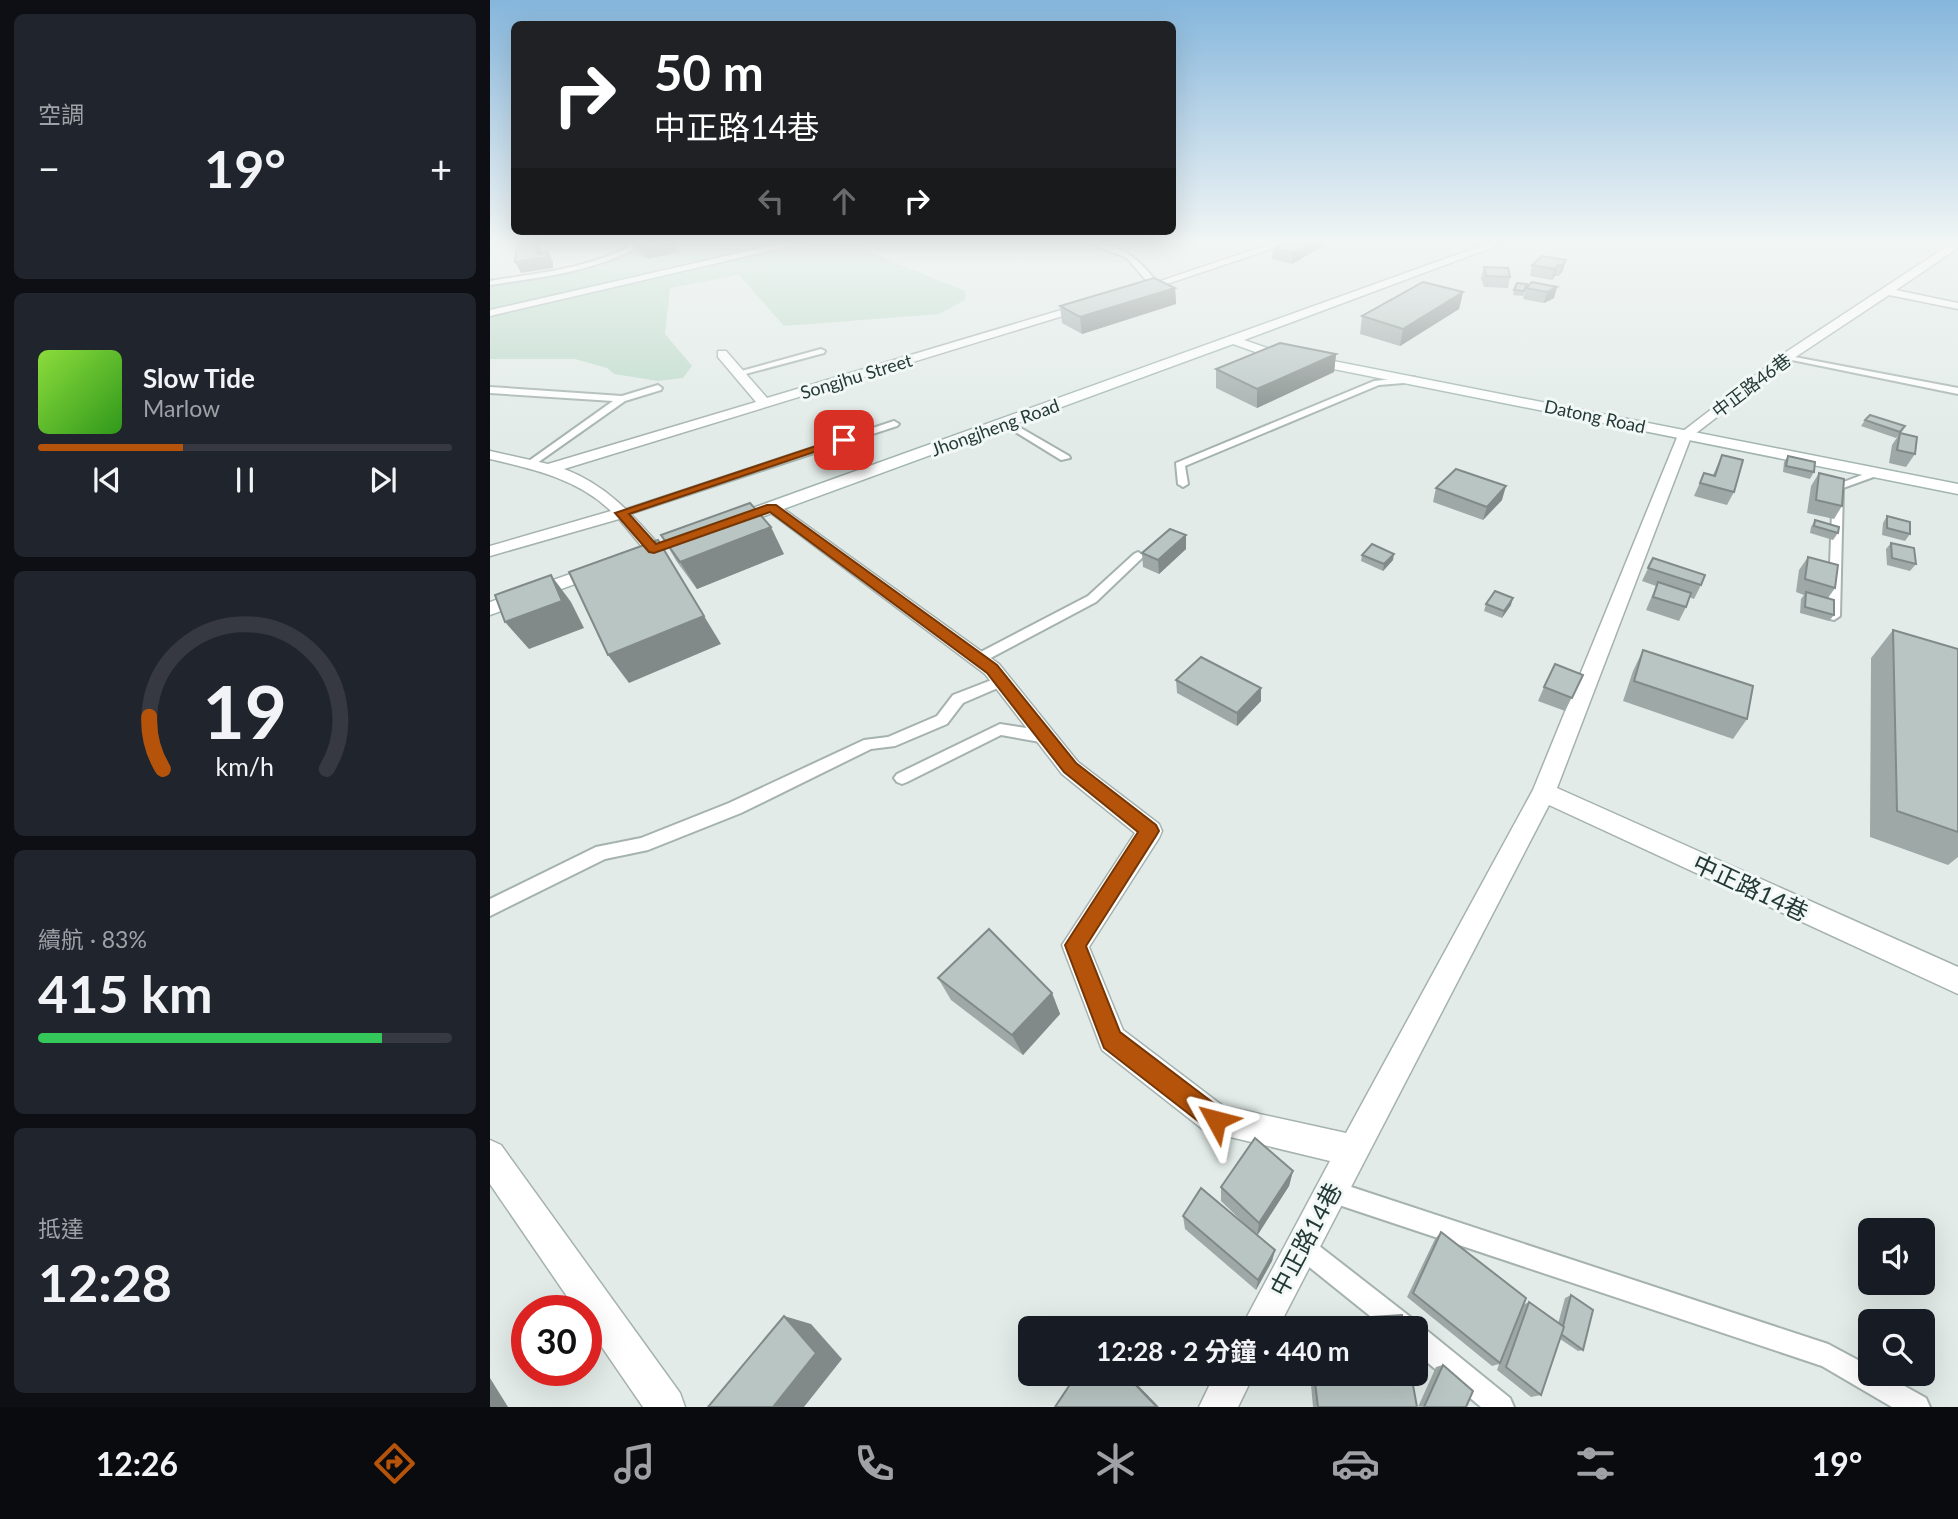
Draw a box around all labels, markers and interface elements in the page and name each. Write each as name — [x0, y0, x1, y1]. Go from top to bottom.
text: 50 m — [654, 43, 764, 101]
icon: right — [539, 49, 630, 140]
text: 空調 — [38, 100, 84, 128]
text: 中正路14巷 — [654, 107, 819, 146]
text: 19° — [204, 137, 286, 199]
text: − — [38, 145, 60, 191]
text: + — [430, 145, 452, 191]
icon: left — [752, 182, 790, 220]
icon: ahead — [825, 182, 863, 220]
icon: right — [898, 182, 936, 220]
street label: Songjhu Street — [797, 348, 915, 403]
street label: 中正路46巷 — [1707, 348, 1795, 422]
text: Slow Tide — [143, 362, 255, 394]
text: Marlow — [143, 394, 220, 422]
street label: Jhongjheng Road — [928, 394, 1062, 460]
street label: Datong Road — [1542, 395, 1648, 437]
pin — [814, 410, 874, 470]
icon: arrive — [825, 421, 863, 459]
icon: previous — [88, 461, 126, 499]
icon: pause — [226, 461, 264, 499]
icon: next — [364, 461, 402, 499]
text: 19 — [203, 668, 287, 756]
text: km/h — [216, 751, 274, 781]
street label: 中正路14巷 — [1689, 848, 1813, 926]
text: 續航 · 83% — [38, 925, 147, 953]
text: 415 km — [38, 962, 212, 1024]
position arrow — [1179, 1083, 1253, 1157]
street label: 中正路14巷 — [1263, 1178, 1347, 1300]
text: 抵達 — [38, 1214, 84, 1242]
map controls — [1858, 1218, 1935, 1386]
button: sound — [1858, 1218, 1935, 1295]
text: 12:28 — [38, 1251, 172, 1313]
speed limit sign: 30 — [511, 1295, 602, 1386]
button: search — [1858, 1309, 1935, 1386]
text: 12:28 · 2 分鐘 · 440 m — [1096, 1335, 1350, 1367]
icon: directions — [370, 1439, 419, 1488]
icon: music — [610, 1439, 659, 1488]
icon: phone — [850, 1439, 899, 1488]
icon: climate — [1091, 1439, 1140, 1488]
icon: car — [1331, 1439, 1380, 1488]
icon: filters — [1571, 1439, 1620, 1488]
text: 12:26 — [96, 1444, 178, 1483]
text: 19° — [1812, 1444, 1862, 1483]

